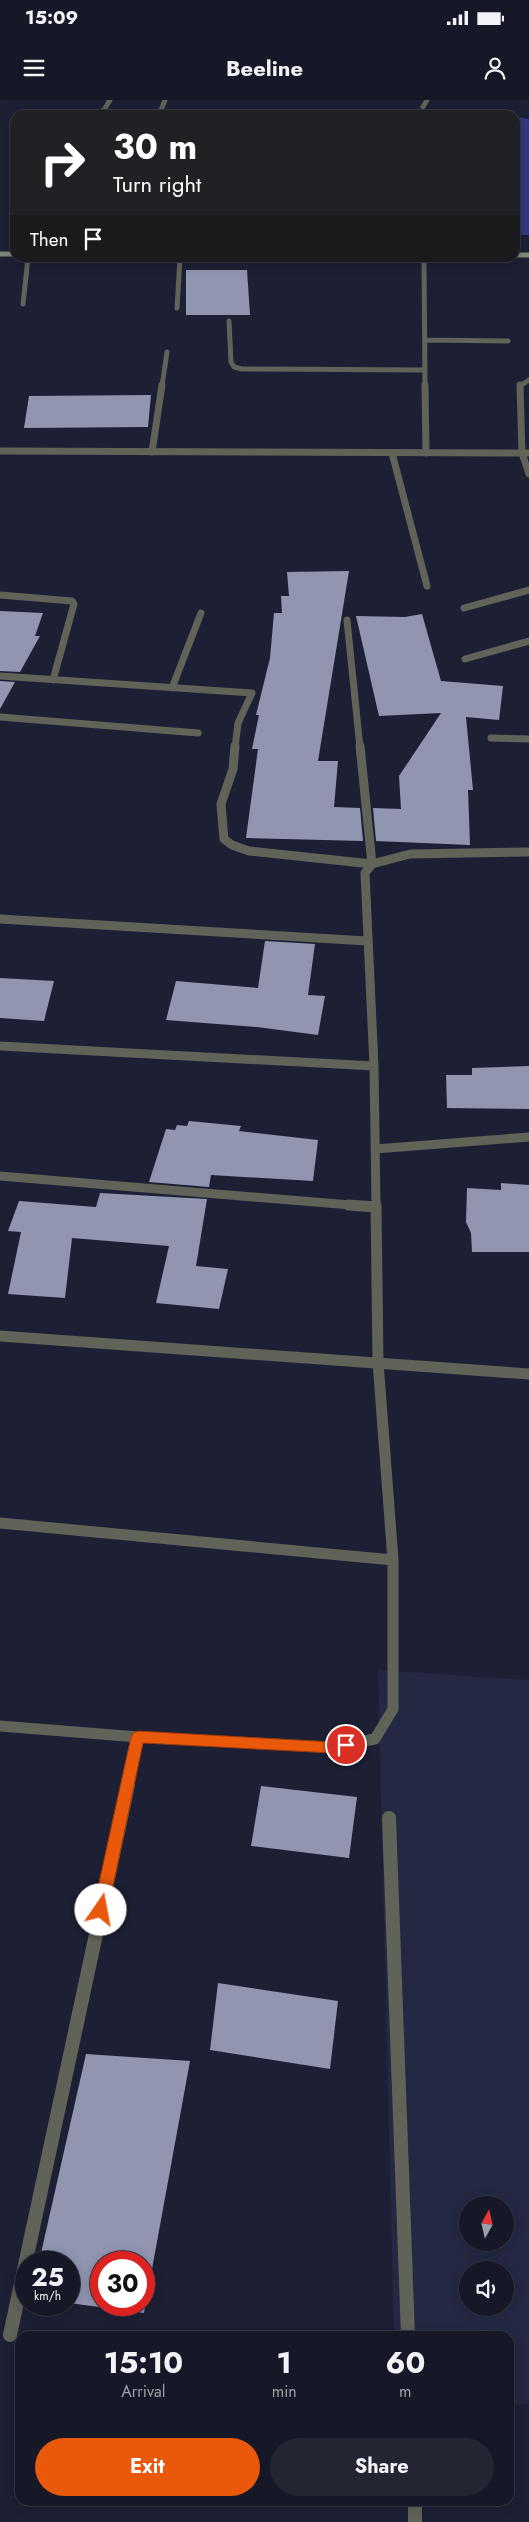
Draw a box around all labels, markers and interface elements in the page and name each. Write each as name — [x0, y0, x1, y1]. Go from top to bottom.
text: 15:09 — [25, 4, 78, 31]
text: Beeline — [226, 52, 303, 84]
icon: menu — [20, 54, 48, 82]
icon: person — [481, 54, 509, 82]
text: 30 m — [113, 122, 197, 172]
icon: right — [30, 130, 95, 195]
text: Turn right — [113, 168, 201, 200]
icon: arrive — [79, 225, 107, 253]
text: Then — [30, 226, 69, 253]
pin — [325, 1724, 367, 1766]
icon: arrive — [332, 1731, 360, 1759]
position arrow — [74, 1883, 126, 1935]
north arrow — [459, 2196, 514, 2251]
map controls — [459, 2196, 514, 2316]
speed limit sign: 30 — [90, 2251, 155, 2316]
text: 25 — [31, 2259, 64, 2295]
button: sound — [459, 2261, 514, 2316]
text: km/h — [34, 2287, 61, 2305]
text: 15:10 — [104, 2341, 183, 2384]
text: 1 — [277, 2341, 292, 2384]
text: 60 — [385, 2341, 425, 2384]
text: Arrival — [121, 2380, 165, 2403]
text: min — [272, 2380, 297, 2403]
text: m — [399, 2380, 412, 2403]
button: Exit — [35, 2438, 260, 2496]
button: Share — [270, 2438, 494, 2496]

